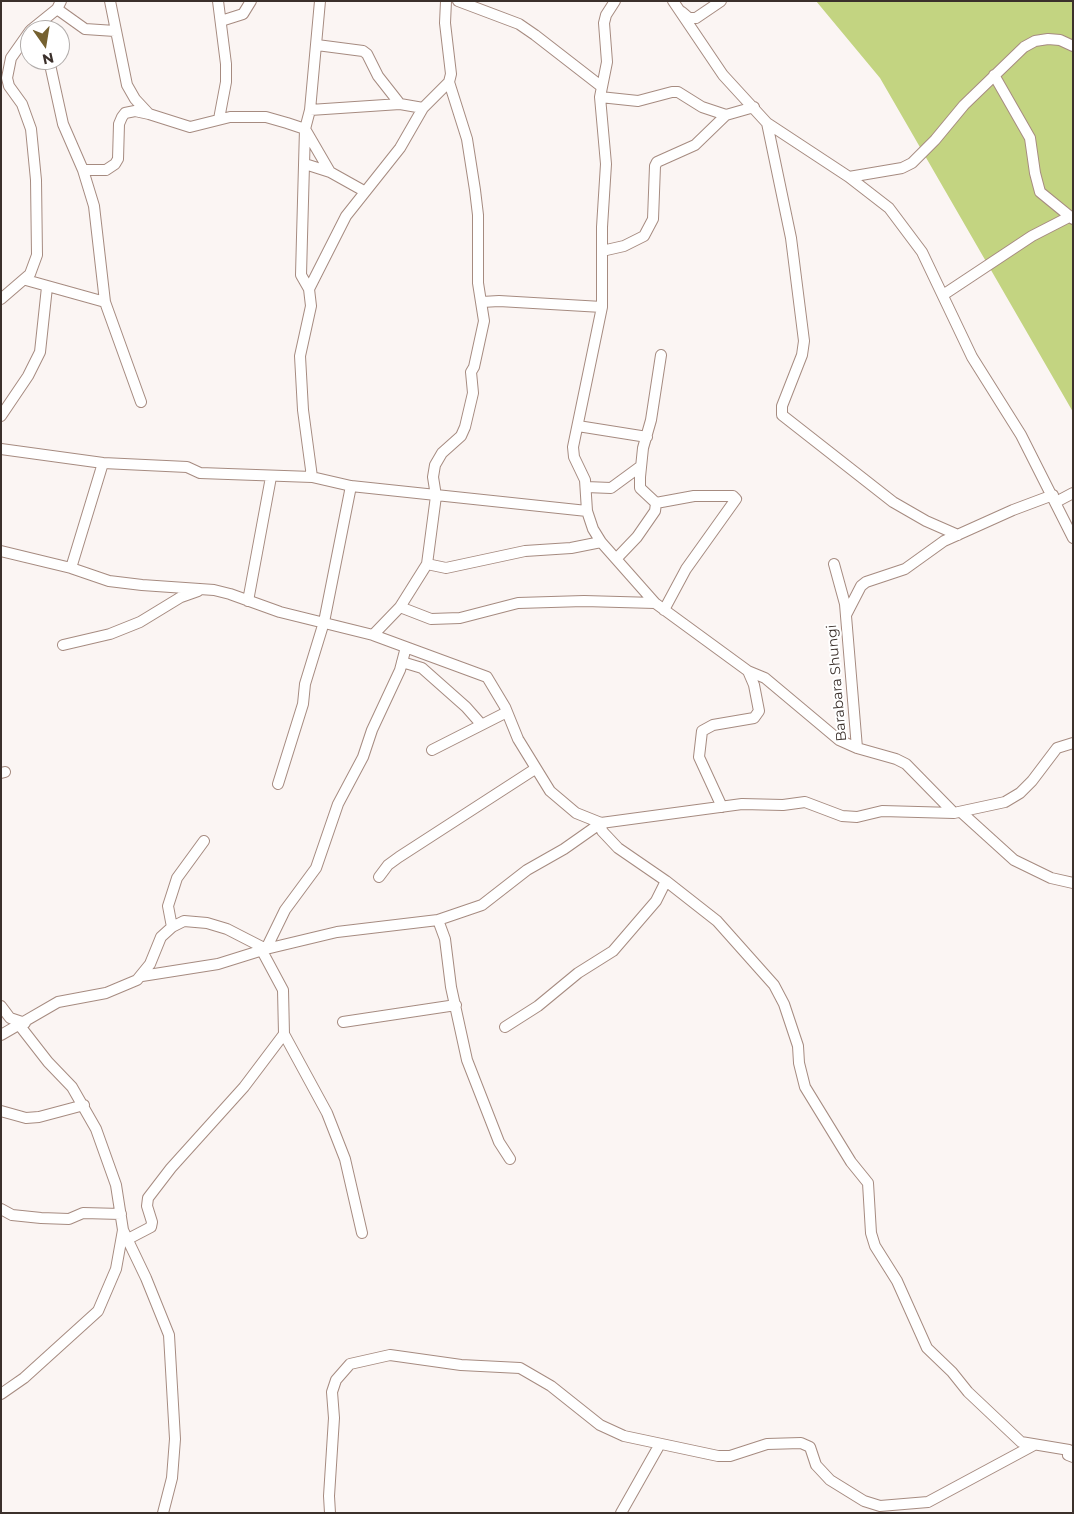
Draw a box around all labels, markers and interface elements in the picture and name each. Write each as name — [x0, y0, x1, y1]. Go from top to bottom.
north arrow — [20, 20, 70, 70]
text: N — [41, 49, 56, 69]
street label: Barabara Shungi — [824, 624, 850, 742]

